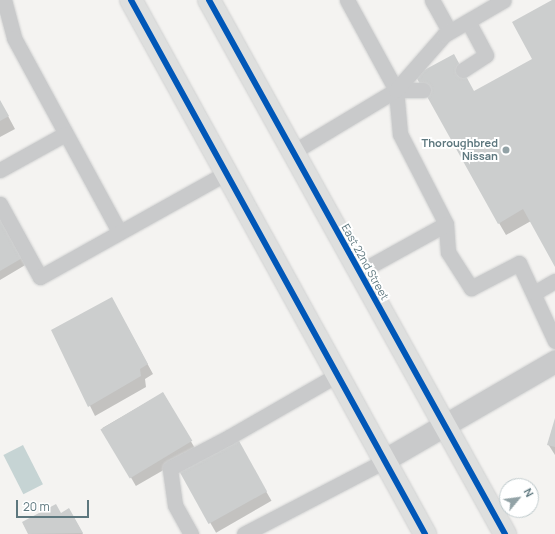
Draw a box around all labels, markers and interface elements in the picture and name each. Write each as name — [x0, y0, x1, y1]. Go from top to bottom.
place label: Thoroughbred Nissan — [422, 137, 498, 163]
marker: Thoroughbred Nissan — [501, 145, 511, 155]
street label: East 22nd Street — [339, 222, 391, 302]
north arrow — [499, 478, 539, 518]
text: N — [521, 485, 538, 500]
scale bar — [18, 492, 91, 518]
text: 20 m — [23, 498, 50, 515]

